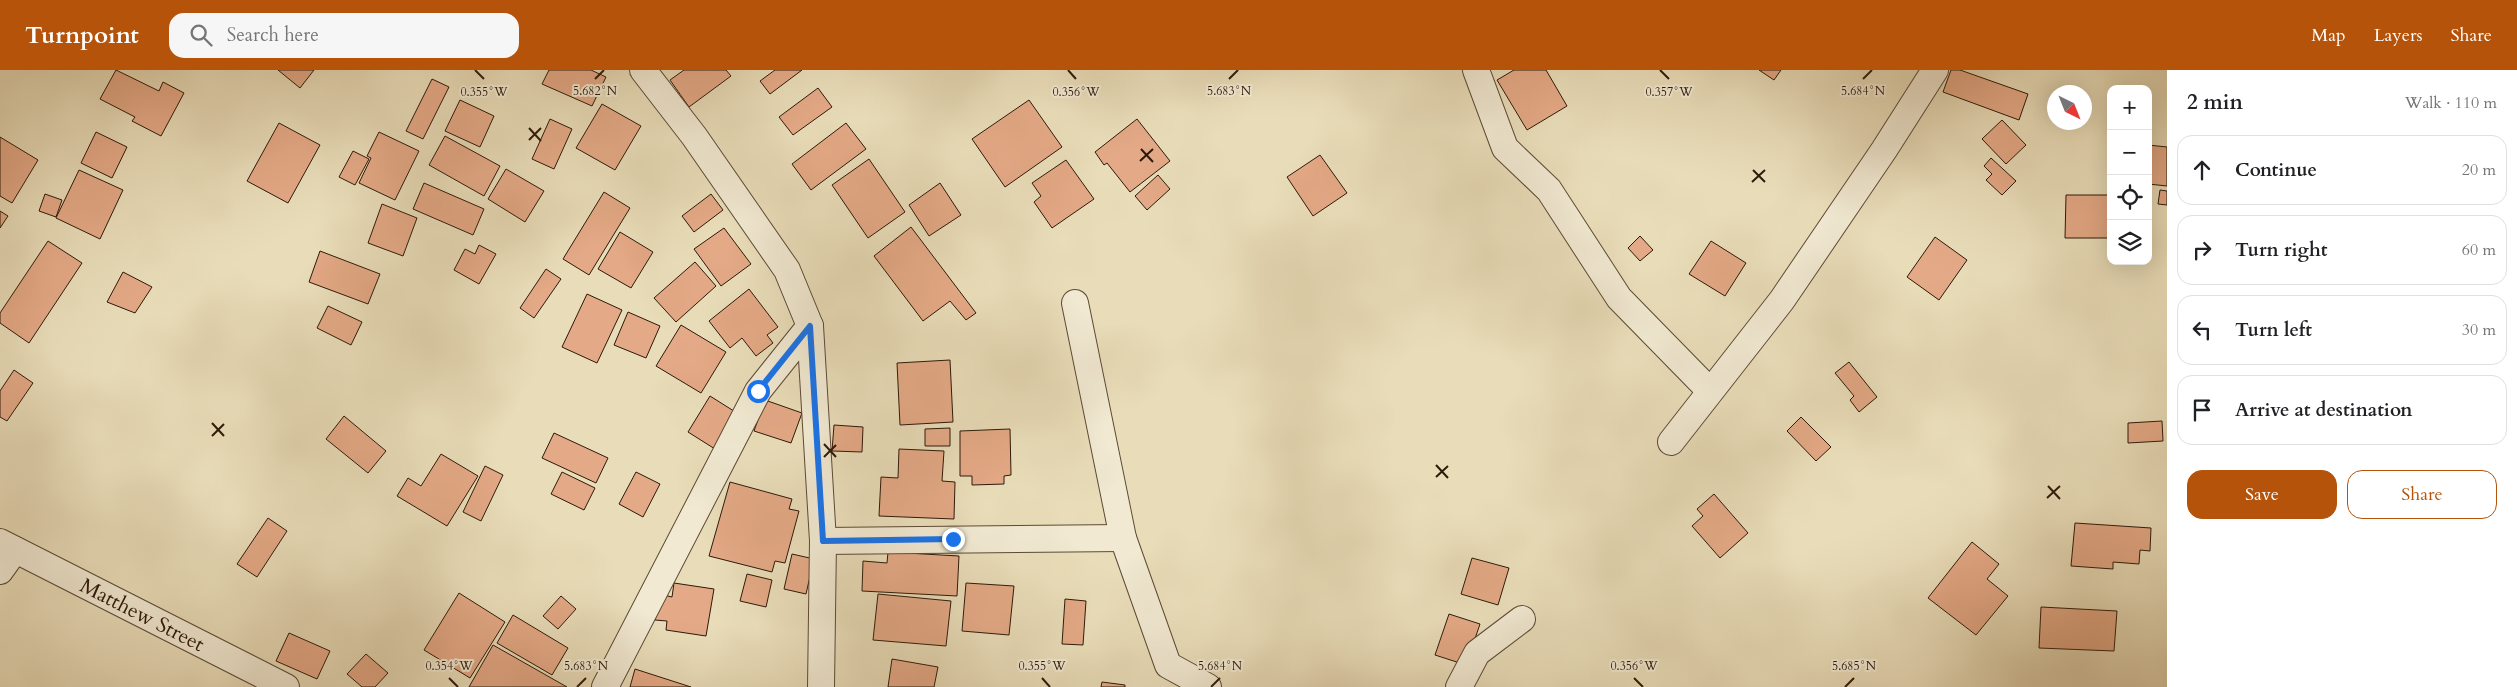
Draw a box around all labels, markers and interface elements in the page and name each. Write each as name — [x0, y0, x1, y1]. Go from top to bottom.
search box — [169, 13, 519, 58]
text: Turnpoint — [25, 19, 139, 52]
icon: search — [187, 21, 215, 49]
text: Search here — [227, 22, 319, 48]
text: Map — [2311, 23, 2346, 48]
text: Layers — [2374, 23, 2423, 48]
text: Share — [2451, 23, 2492, 48]
text: 5.682°N — [573, 83, 618, 99]
text: 5.683°N — [1207, 83, 1252, 99]
text: 5.684°N — [1841, 83, 1886, 99]
text: 0.355°W — [460, 84, 508, 100]
text: 0.356°W — [1052, 84, 1100, 100]
text: 0.357°W — [1645, 84, 1693, 100]
north arrow — [2047, 85, 2092, 130]
map controls — [2107, 85, 2152, 265]
button: + — [2107, 85, 2152, 130]
text: 2 min — [2187, 88, 2243, 117]
text: Walk · 110 m — [2405, 92, 2497, 114]
button: − — [2107, 130, 2152, 175]
icon: ahead — [2188, 156, 2216, 184]
text: Continue — [2235, 157, 2317, 183]
text: 20 m — [2462, 159, 2496, 181]
button: locate — [2107, 175, 2152, 220]
button: layers — [2107, 220, 2152, 265]
icon: right — [2188, 236, 2216, 264]
text: Turn right — [2235, 237, 2327, 263]
text: 60 m — [2462, 239, 2496, 261]
icon: left — [2188, 316, 2216, 344]
text: Turn left — [2235, 317, 2312, 343]
text: 30 m — [2462, 319, 2496, 341]
route start — [747, 380, 770, 403]
icon: arrive — [2188, 396, 2216, 424]
text: Arrive at destination — [2235, 397, 2412, 423]
button: Save — [2187, 470, 2337, 519]
button: Share — [2347, 470, 2497, 519]
route end — [942, 528, 965, 551]
street label: Matthew Street — [75, 571, 210, 659]
text: 0.354°W — [425, 658, 473, 674]
text: 5.683°N — [564, 658, 609, 674]
text: 0.355°W — [1018, 658, 1066, 674]
text: 5.684°N — [1198, 658, 1243, 674]
text: 0.356°W — [1610, 658, 1658, 674]
text: 5.685°N — [1832, 658, 1877, 674]

